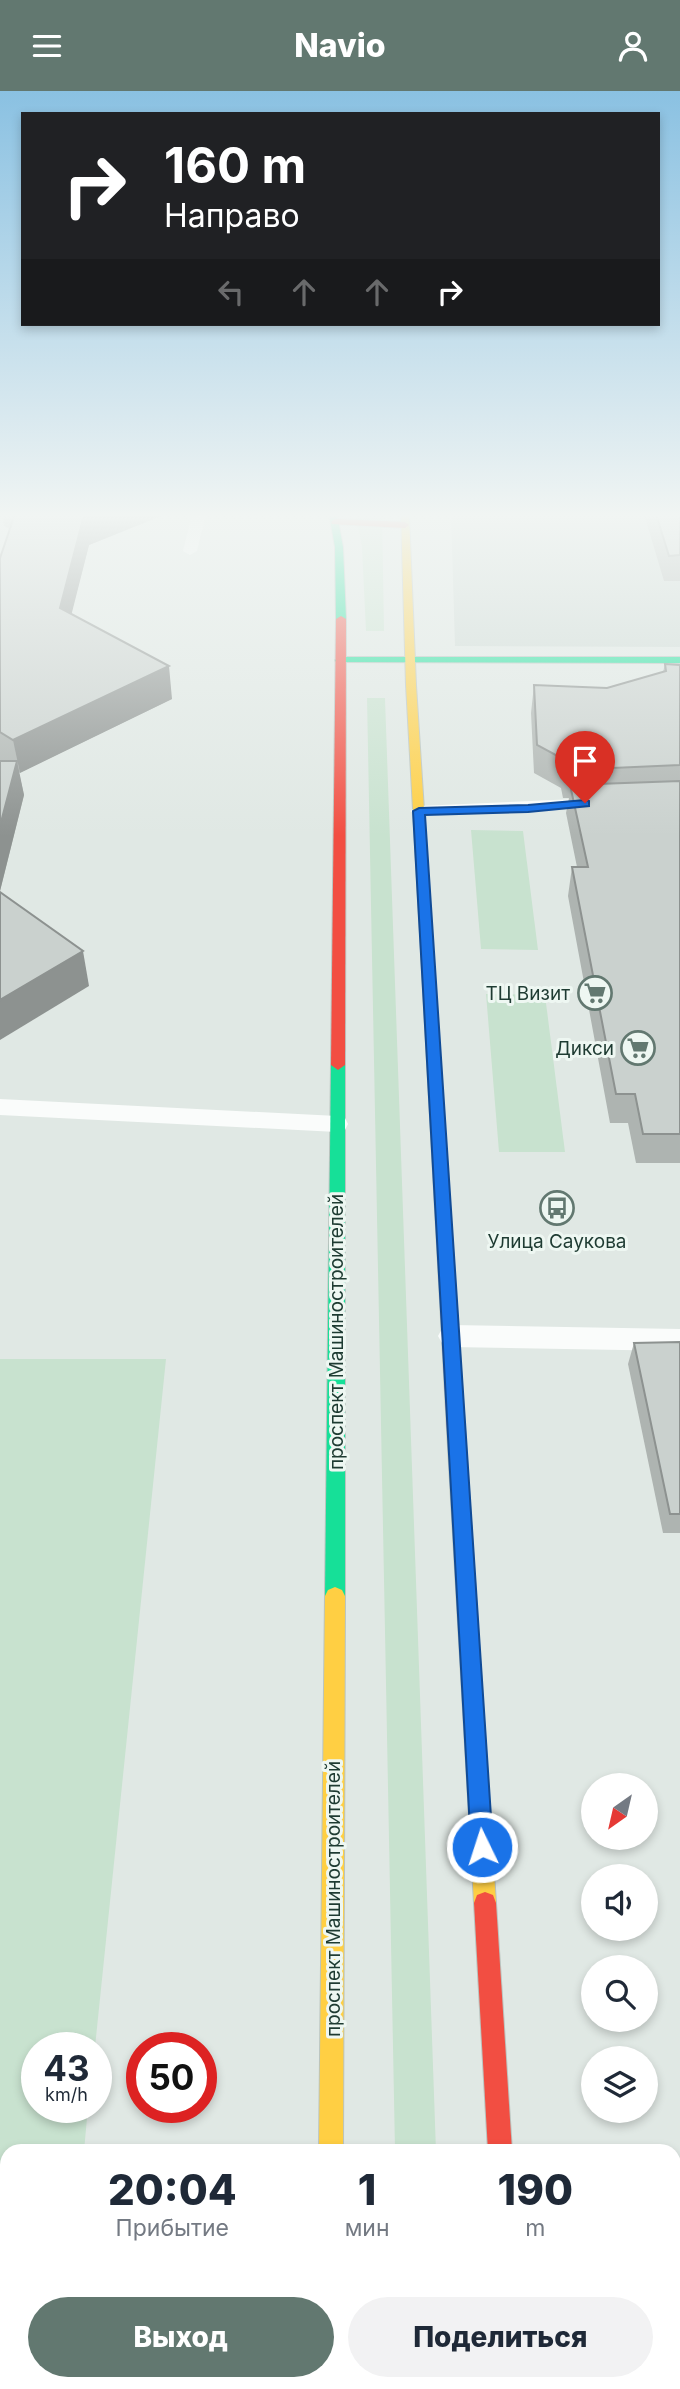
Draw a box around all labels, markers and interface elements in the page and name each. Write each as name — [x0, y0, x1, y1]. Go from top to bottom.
text: Navio — [294, 26, 386, 65]
icon: menu — [28, 27, 66, 65]
icon: person — [614, 27, 652, 65]
text: 160 m — [164, 136, 306, 195]
icon: right — [49, 140, 140, 231]
text: Направо — [164, 196, 300, 235]
icon: left — [212, 273, 250, 311]
icon: ahead — [285, 273, 323, 311]
icon: ahead — [358, 273, 396, 311]
icon: right — [431, 273, 469, 311]
pin — [555, 731, 615, 803]
icon: arrive — [566, 742, 604, 780]
supermarket icon: ТЦ Визит — [576, 974, 614, 1012]
place label: ТЦ Визит — [486, 982, 570, 1005]
supermarket icon: Дикси — [619, 1029, 657, 1067]
place label: Дикси — [555, 1037, 614, 1060]
bus stop icon: Улица Саукова — [538, 1189, 576, 1227]
street label: проспект Машиностроителей — [325, 1194, 348, 1470]
place label: Улица Саукова — [487, 1230, 627, 1253]
street label: проспект Машиностроителей — [322, 1761, 345, 2037]
north arrow — [581, 1773, 658, 1850]
map controls — [581, 1773, 658, 2123]
position arrow — [445, 1810, 519, 1884]
button: sound — [581, 1864, 658, 1941]
button: search — [581, 1955, 658, 2032]
speed limit sign: 50 — [126, 2032, 217, 2123]
button: layers — [581, 2046, 658, 2123]
text: 43 — [43, 2047, 90, 2089]
text: km/h — [45, 2084, 88, 2105]
text: 20:04 — [108, 2164, 237, 2215]
text: 1 — [358, 2164, 376, 2215]
text: 190 — [498, 2164, 573, 2215]
text: Прибытие — [116, 2214, 229, 2242]
text: мин — [345, 2214, 390, 2242]
text: m — [525, 2214, 545, 2242]
button: Выход — [28, 2297, 334, 2377]
button: Поделиться — [348, 2297, 653, 2377]

